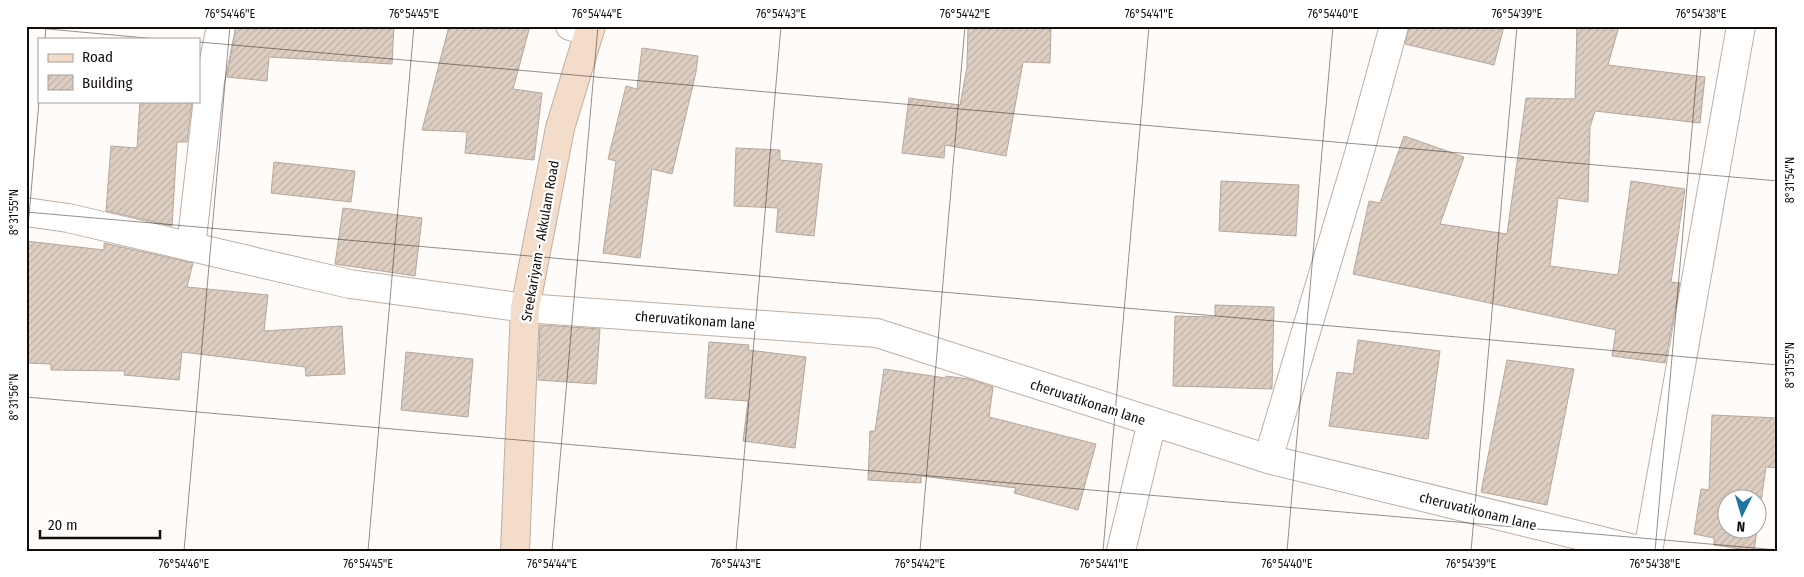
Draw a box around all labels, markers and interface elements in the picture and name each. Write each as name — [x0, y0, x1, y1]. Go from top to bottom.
text: 76°54'46"E — [205, 7, 256, 21]
text: 76°54'45"E — [389, 7, 439, 21]
text: 76°54'44"E — [572, 7, 622, 21]
text: 76°54'43"E — [756, 7, 806, 21]
text: 76°54'42"E — [940, 7, 990, 21]
text: 76°54'41"E — [1125, 7, 1174, 21]
text: 76°54'40"E — [1308, 7, 1359, 21]
text: 76°54'39"E — [1492, 7, 1543, 21]
text: 76°54'38"E — [1676, 7, 1727, 21]
legend — [38, 38, 200, 102]
text: Road — [82, 48, 113, 66]
text: Building — [82, 74, 133, 92]
text: 8°31'54"N — [1783, 157, 1797, 203]
street label: Sreekariyam - Akkulam Road — [518, 159, 563, 323]
text: 8°31'55"N — [7, 189, 21, 235]
street label: cheruvatikonam lane — [634, 308, 756, 333]
text: 8°31'55"N — [1783, 342, 1797, 388]
text: 8°31'56"N — [7, 374, 21, 420]
street label: cheruvatikonam lane — [1028, 376, 1148, 429]
street label: cheruvatikonam lane — [1417, 489, 1538, 534]
north arrow — [1716, 490, 1766, 540]
scale bar — [40, 507, 160, 539]
text: 20 m — [48, 516, 78, 534]
text: N — [1736, 518, 1746, 535]
text: 76°54'46"E — [159, 557, 210, 571]
text: 76°54'45"E — [343, 557, 393, 571]
text: 76°54'44"E — [527, 557, 577, 571]
text: 76°54'43"E — [711, 557, 761, 571]
text: 76°54'42"E — [895, 557, 945, 571]
text: 76°54'41"E — [1080, 557, 1129, 571]
text: 76°54'40"E — [1262, 557, 1313, 571]
text: 76°54'39"E — [1446, 557, 1497, 571]
text: 76°54'38"E — [1630, 557, 1681, 571]

